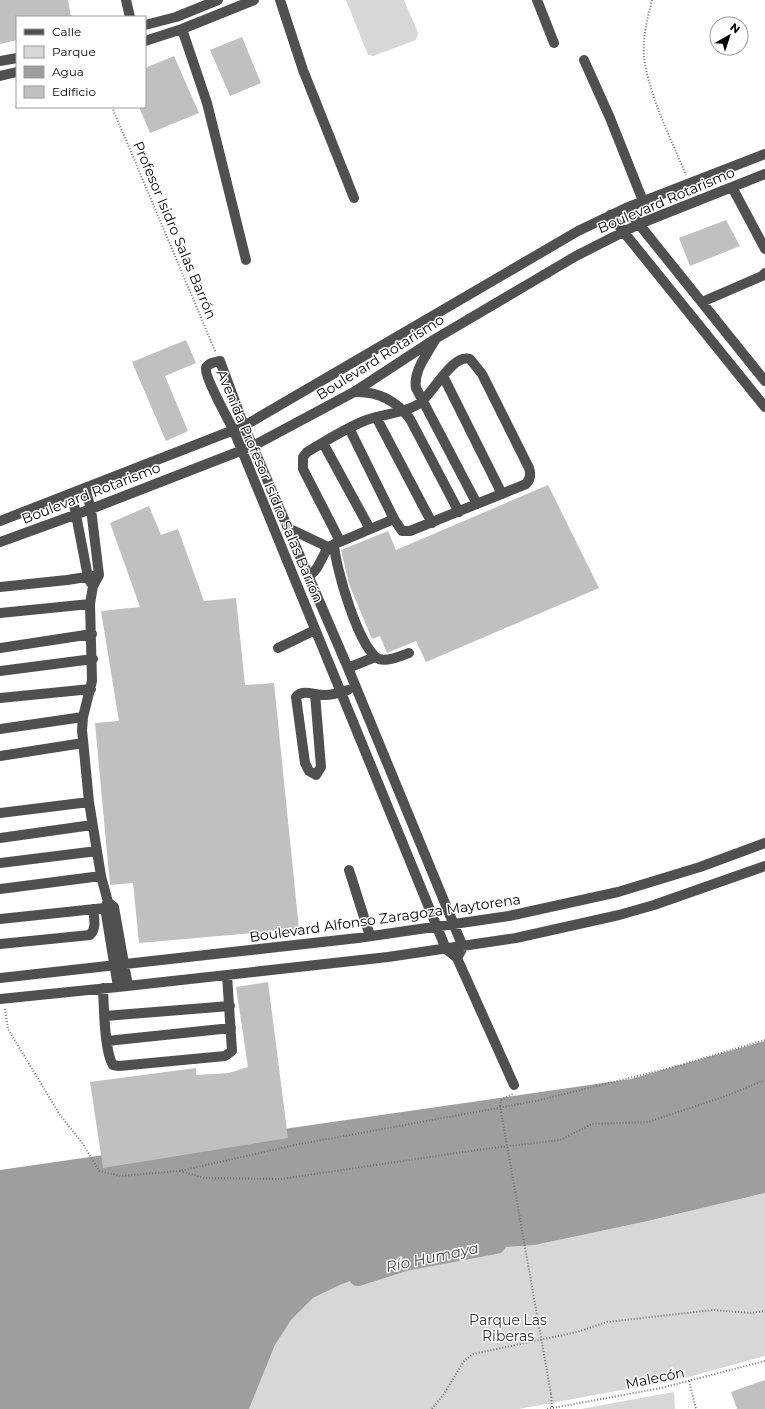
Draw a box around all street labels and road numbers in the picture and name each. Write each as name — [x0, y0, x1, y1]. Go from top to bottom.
street label: Profesor Isidro Salas Barrón — [129, 138, 221, 322]
street label: Boulevard Rotarismo — [595, 163, 738, 237]
street label: Boulevard Rotarismo — [313, 310, 447, 404]
street label: Avenida Profesor Isidro Salas Barrón — [213, 367, 327, 605]
street label: Boulevard Rotarismo — [19, 458, 163, 528]
street label: Boulevard Alfonso Zaragoza Maytorena — [248, 890, 522, 946]
street label: Malecón — [624, 1363, 686, 1393]

